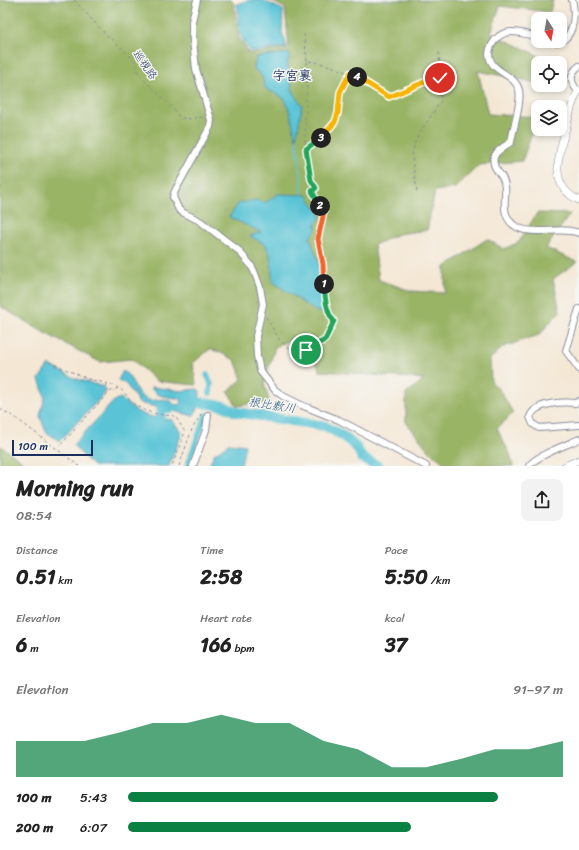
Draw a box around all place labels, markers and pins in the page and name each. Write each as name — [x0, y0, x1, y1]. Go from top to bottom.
pin — [423, 61, 457, 95]
pin: 4 — [347, 67, 367, 87]
pin: 3 — [311, 128, 331, 148]
pin: 2 — [310, 196, 330, 216]
pin: 1 — [314, 274, 334, 294]
pin — [289, 333, 323, 367]

